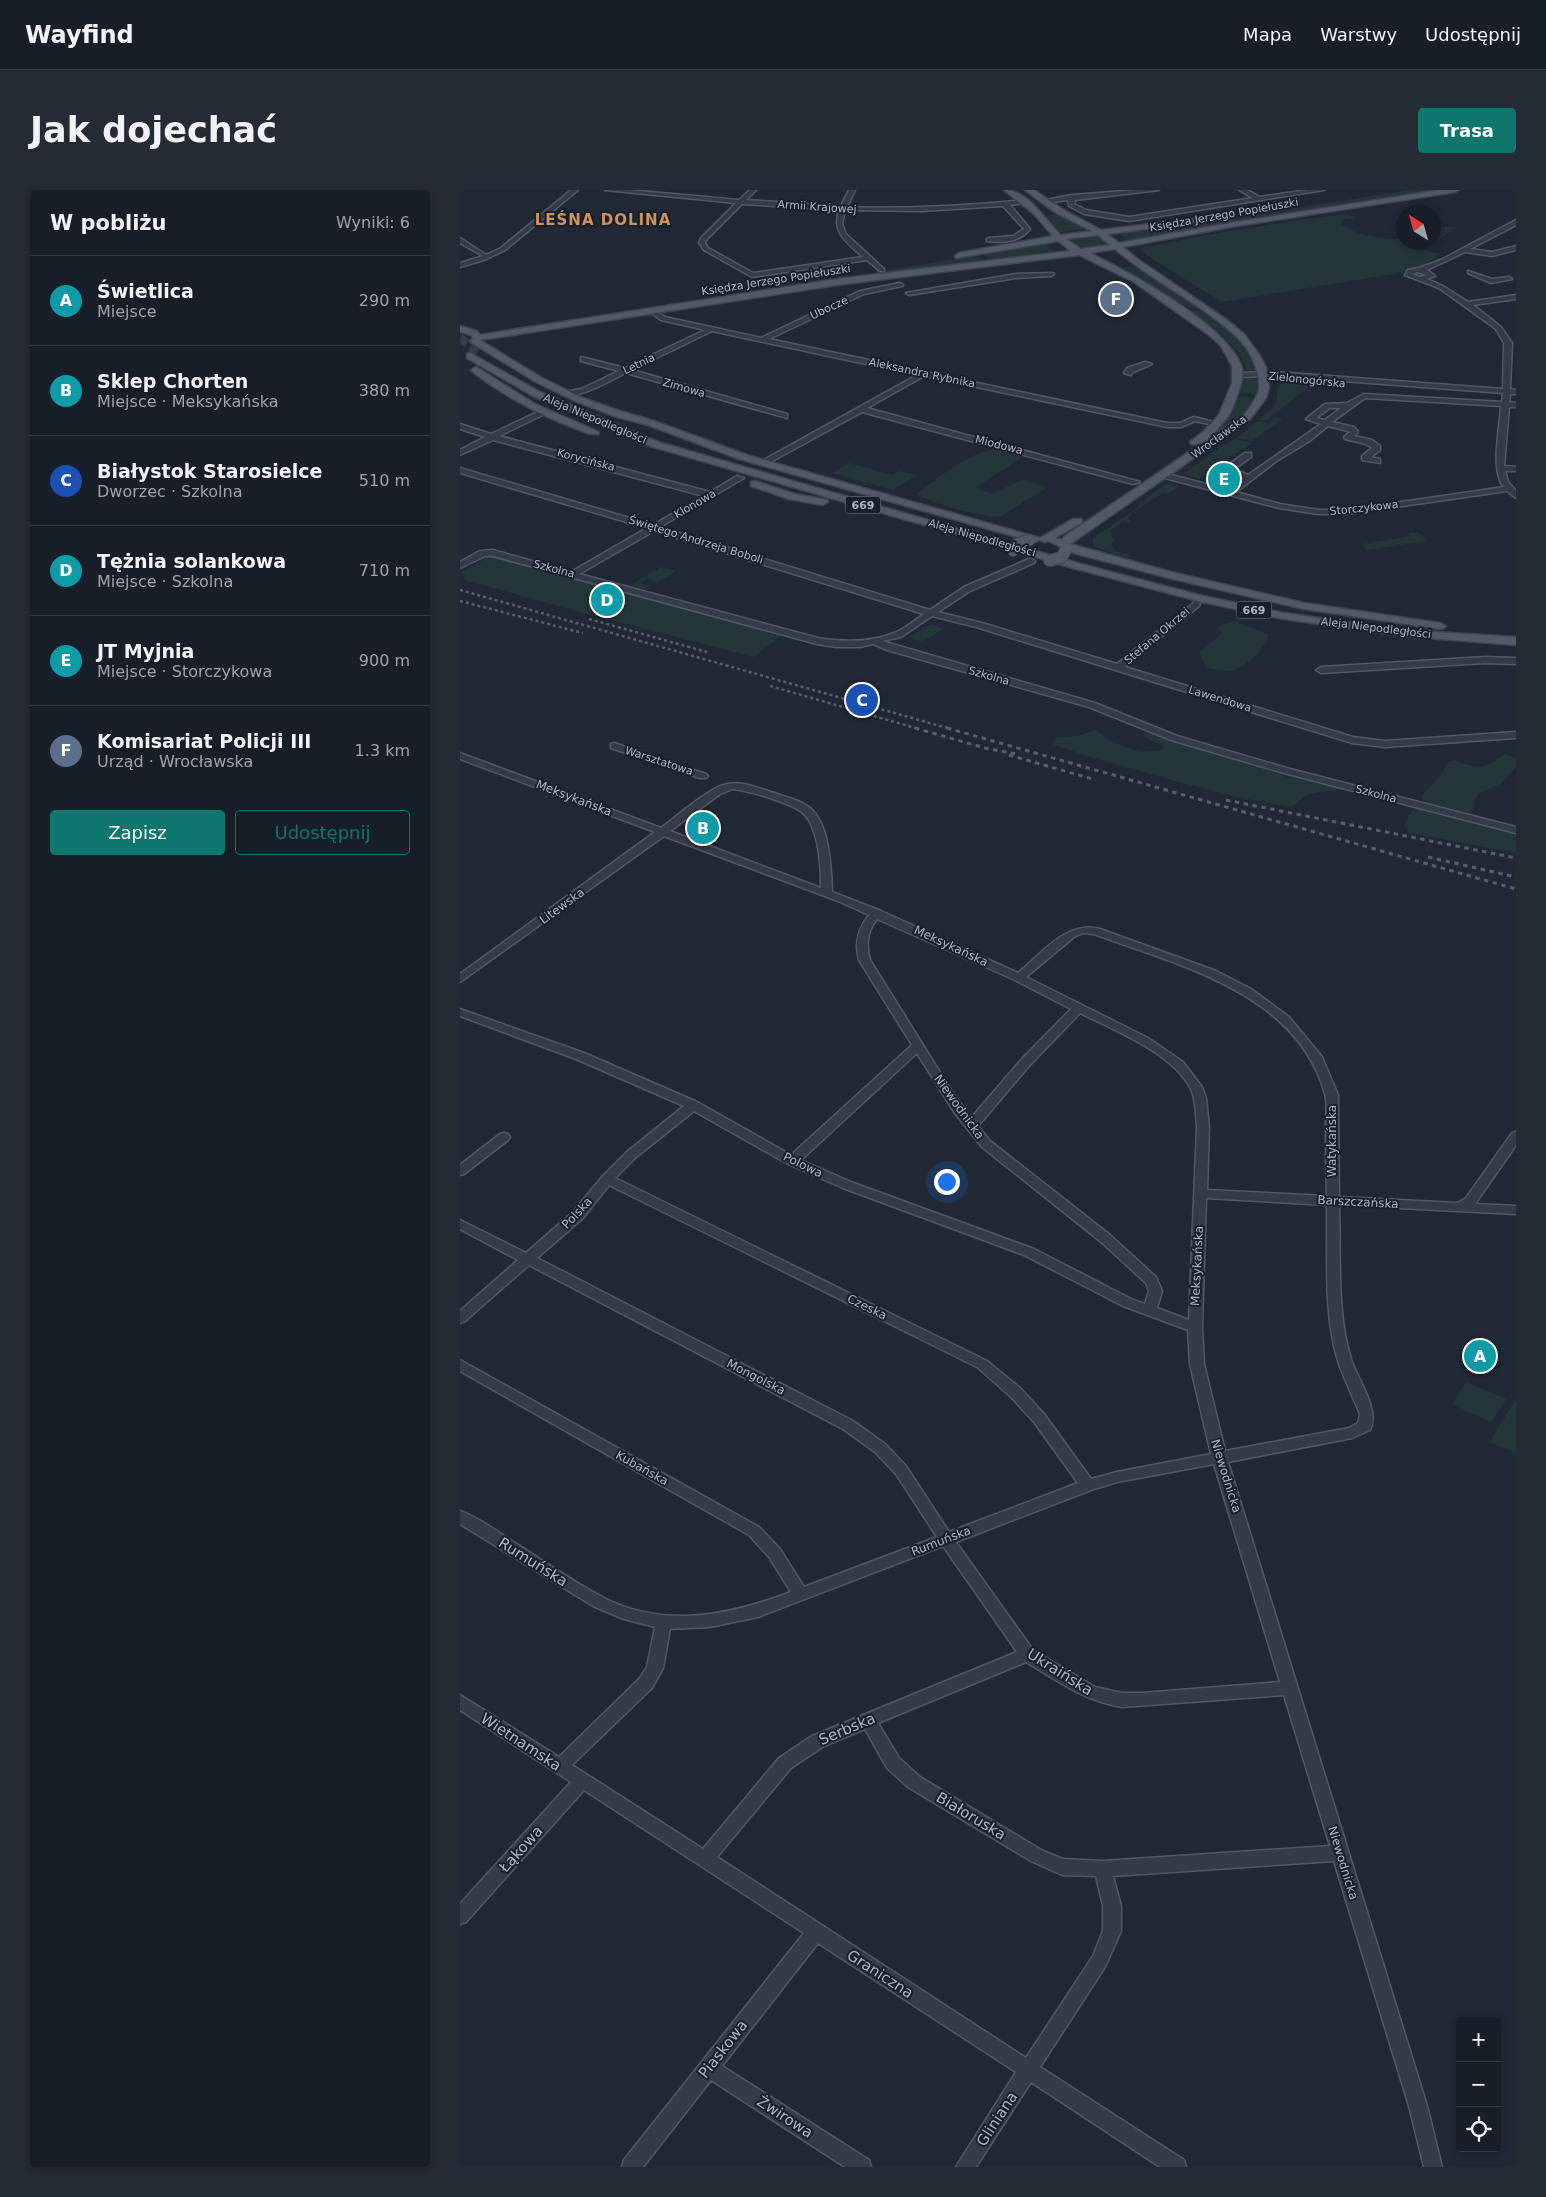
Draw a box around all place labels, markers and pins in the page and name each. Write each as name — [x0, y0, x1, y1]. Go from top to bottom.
pin: F — [1100, 280, 1132, 318]
pin: E — [1208, 460, 1240, 498]
pin: D — [591, 581, 623, 619]
pin: C — [846, 681, 878, 719]
pin: B — [687, 809, 719, 847]
pin: A — [1464, 1337, 1496, 1375]

